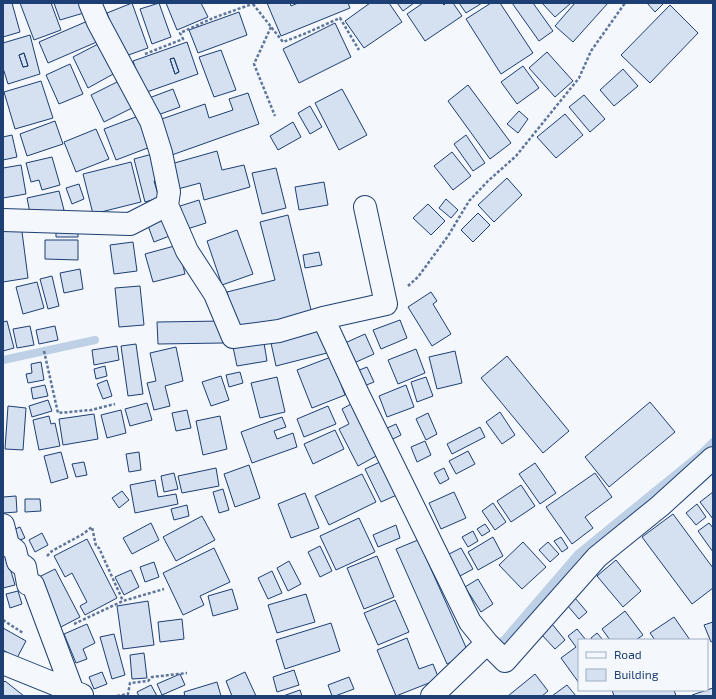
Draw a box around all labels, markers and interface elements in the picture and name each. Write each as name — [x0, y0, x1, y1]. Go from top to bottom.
legend — [578, 639, 708, 691]
text: Road — [614, 647, 642, 661]
text: Building — [614, 667, 659, 681]

